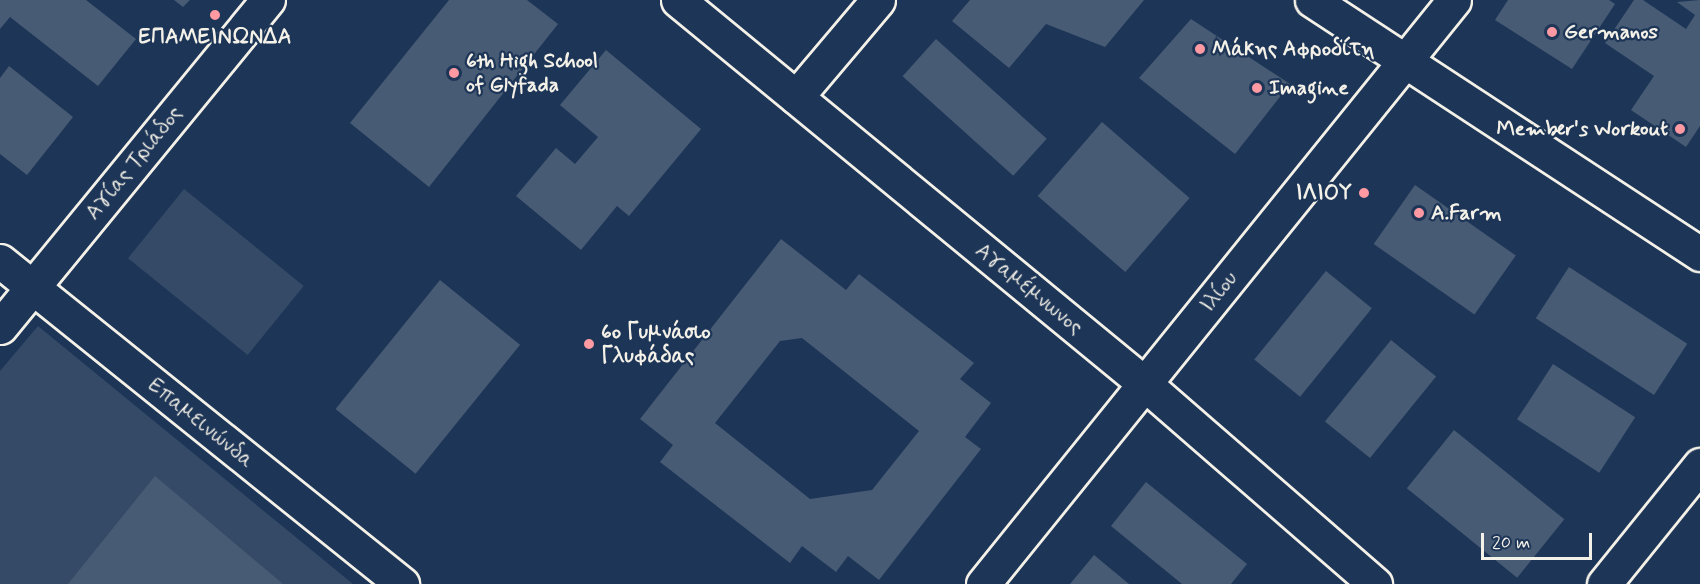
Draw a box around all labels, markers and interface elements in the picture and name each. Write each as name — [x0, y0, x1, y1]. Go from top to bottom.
marker: ΕΠΑΜΕΙΝΩΝΔΑ — [208, 8, 222, 22]
place label: Germanos — [1564, 19, 1658, 45]
place label: ΕΠΑΜΕΙΝΩΝΔΑ — [139, 24, 291, 50]
marker: Germanos — [1545, 25, 1559, 39]
place label: Μάκης Αφροδίτη — [1212, 36, 1374, 62]
marker: Μάκης Αφροδίτη — [1193, 42, 1207, 56]
place label: 6th High School of Glyfada — [466, 48, 598, 98]
marker: 6th High School of Glyfada — [447, 66, 461, 80]
place label: Imagine — [1269, 75, 1349, 101]
marker: Imagine — [1250, 81, 1264, 95]
street label: Αγίας Τριάδος — [80, 101, 188, 225]
place label: Member's Workout — [1492, 116, 1668, 142]
marker: Member's Workout — [1673, 122, 1687, 136]
place label: ΙΛΙΟΥ — [1295, 180, 1352, 206]
marker: ΙΛΙΟΥ — [1357, 186, 1371, 200]
place label: A.Farm — [1431, 200, 1502, 226]
marker: A.Farm — [1412, 206, 1426, 220]
street label: Αγαμέμνωνος — [970, 238, 1088, 340]
street label: Ιλίου — [1195, 266, 1243, 318]
place label: 6ο Γυμνάσιο Γλυφάδας — [601, 319, 711, 369]
marker: 6ο Γυμνάσιο Γλυφάδας — [582, 337, 596, 351]
street label: Επαμεινώνδα — [143, 373, 259, 473]
scale bar — [1484, 521, 1595, 559]
text: 20 m — [1492, 531, 1530, 555]

